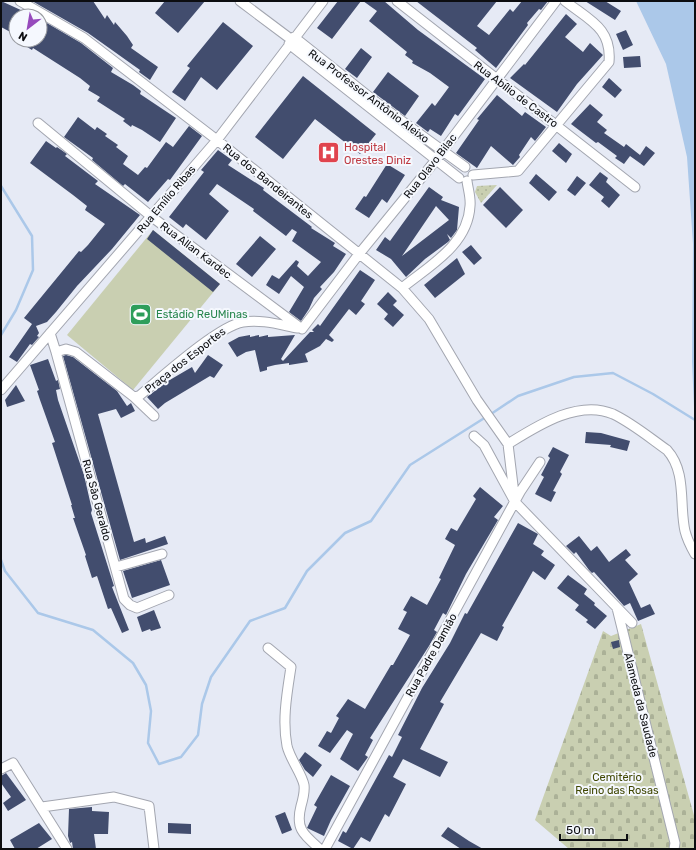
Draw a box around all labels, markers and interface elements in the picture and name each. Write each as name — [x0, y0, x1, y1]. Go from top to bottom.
north arrow — [8, 8, 48, 48]
text: N — [16, 28, 30, 44]
street label: Rua Professor Antônio Aleixo — [306, 47, 432, 146]
street label: Rua Abílio de Castro — [471, 58, 560, 130]
street label: Rua Olavo Bilac — [401, 131, 460, 201]
hospital icon: Hospital Orestes Diniz — [316, 140, 342, 166]
street label: Rua dos Bandeirantes — [220, 141, 316, 222]
place label: Hospital Orestes Diniz — [344, 141, 412, 167]
street label: Rua Emílio Ribas — [134, 163, 199, 236]
street label: Rua Allan Kardec — [157, 219, 234, 281]
sports icon: Estádio ReUMinas — [127, 301, 153, 327]
place label: Estádio ReUMinas — [156, 308, 248, 321]
street label: Praça dos Esportes — [142, 325, 228, 396]
street label: Rua São Geraldo — [79, 458, 114, 542]
street label: Rua Padre Damião — [403, 611, 460, 699]
street label: Alameda da Saudade — [621, 651, 660, 759]
park label: Cemitério Reino das Rosas — [575, 771, 659, 797]
scale bar — [560, 816, 627, 842]
text: 50 m — [566, 823, 594, 837]

